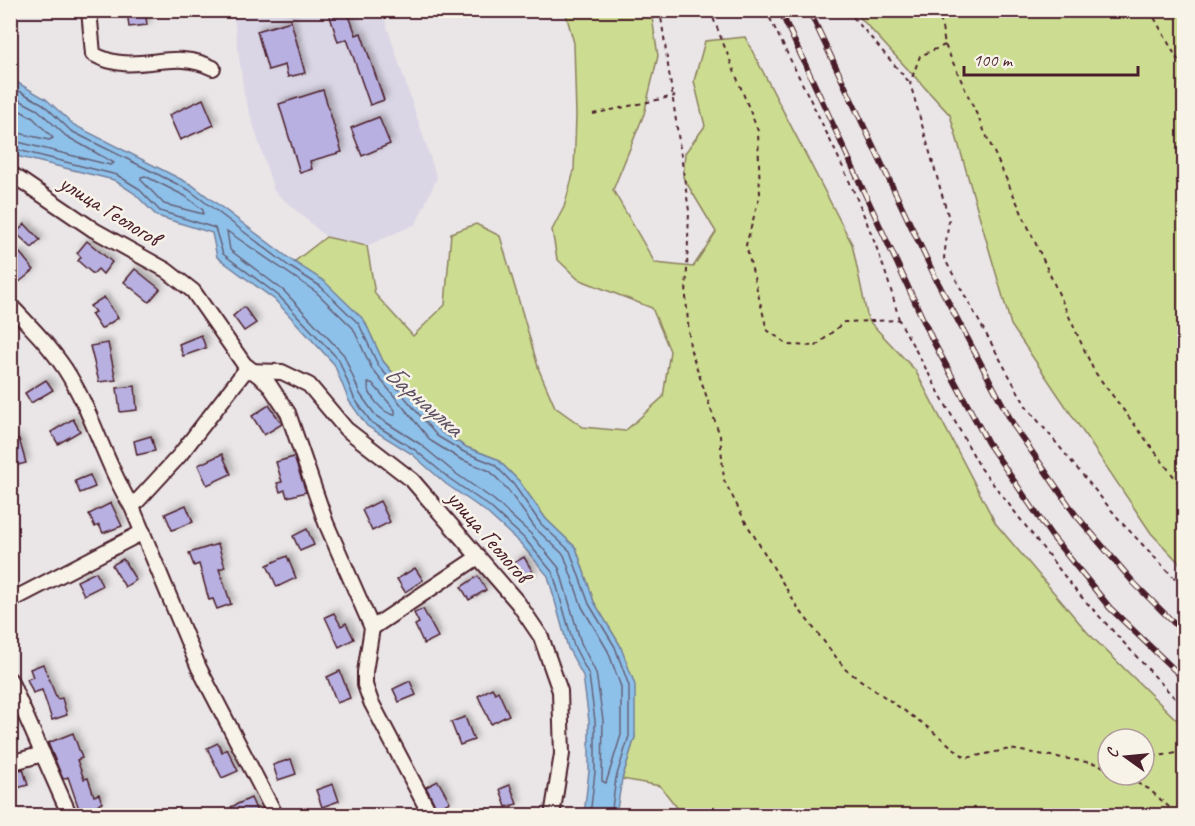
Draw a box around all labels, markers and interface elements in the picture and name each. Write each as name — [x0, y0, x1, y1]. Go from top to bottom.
scale bar — [964, 39, 1138, 77]
text: 100 m — [973, 49, 1014, 71]
street label: улица Геологов — [52, 166, 169, 255]
water label: Барнаулка — [378, 357, 472, 445]
street label: улица Геологов — [439, 482, 540, 592]
north arrow — [1096, 727, 1156, 787]
text: С — [1102, 745, 1124, 760]

